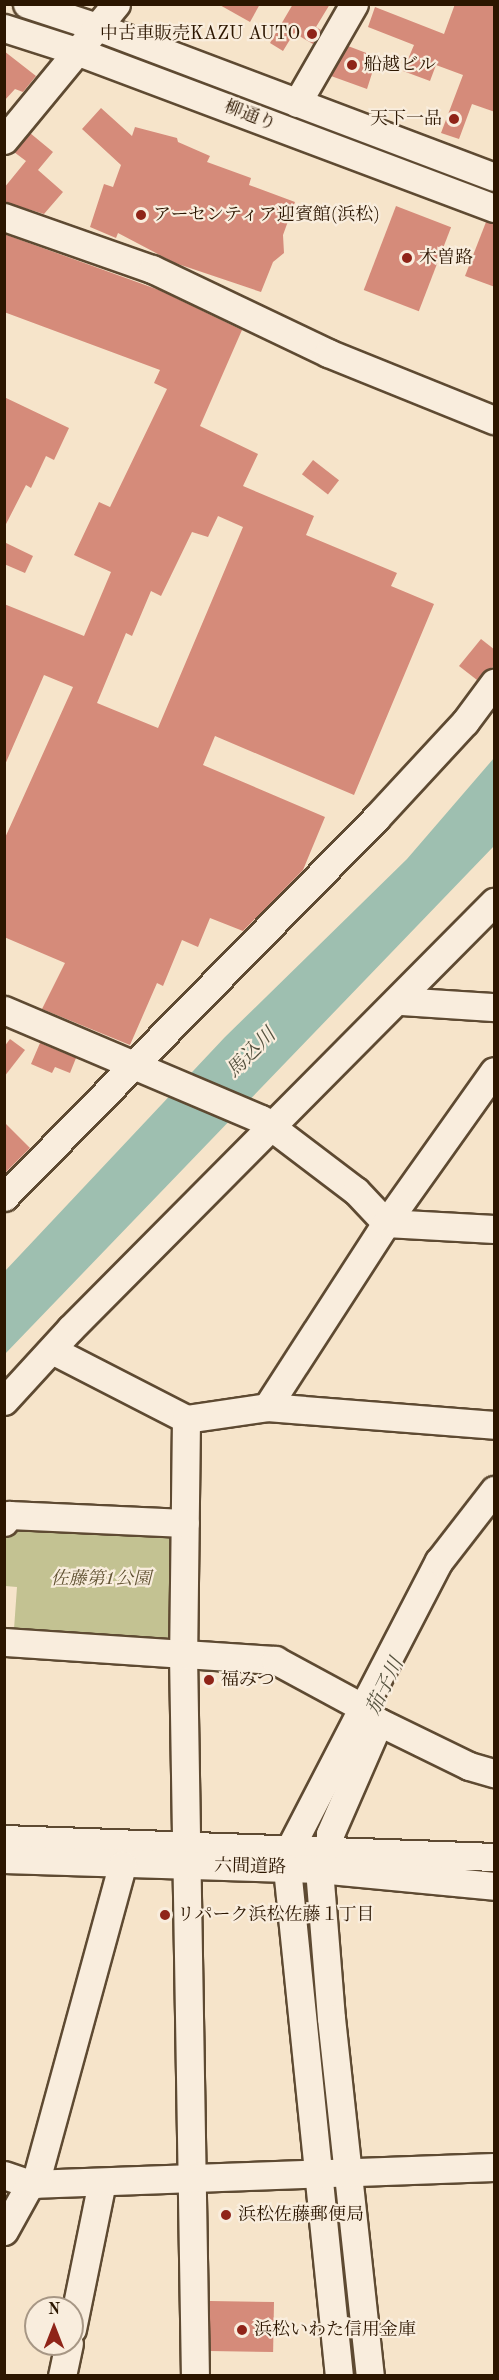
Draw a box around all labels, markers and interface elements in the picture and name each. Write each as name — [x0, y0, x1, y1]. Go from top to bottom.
place label: 中古車販売KAZU AUTO — [100, 23, 300, 45]
marker: 中古車販売KAZU AUTO — [305, 27, 319, 41]
place label: 船越ビル — [364, 54, 436, 76]
marker: 船越ビル — [345, 58, 359, 72]
street label: 柳通り — [221, 96, 279, 136]
place label: 天下一品 — [370, 108, 442, 130]
marker: 天下一品 — [447, 112, 461, 126]
place label: アーセンティア迎賓館(浜松) — [153, 204, 382, 226]
marker: アーセンティア迎賓館(浜松) — [134, 208, 148, 222]
place label: 木曽路 — [419, 247, 473, 269]
marker: 木曽路 — [400, 251, 414, 265]
water label: 馬込川 — [222, 1024, 282, 1084]
park label: 佐藤第1公園 — [51, 1568, 151, 1590]
water label: 茄子川 — [362, 1655, 410, 1719]
place label: 福みつ — [221, 1669, 275, 1691]
marker: 福みつ — [202, 1673, 216, 1687]
street label: 六間道路 — [214, 1856, 286, 1878]
place label: リパーク浜松佐藤１丁目 — [177, 1904, 375, 1926]
marker: リパーク浜松佐藤１丁目 — [158, 1908, 172, 1922]
place label: 浜松佐藤郵便局 — [238, 2204, 364, 2226]
marker: 浜松佐藤郵便局 — [219, 2208, 233, 2222]
north arrow — [24, 2296, 84, 2356]
text: N — [48, 2302, 60, 2318]
place label: 浜松いわた信用金庫 — [254, 2319, 416, 2341]
marker: 浜松いわた信用金庫 — [235, 2323, 249, 2337]

